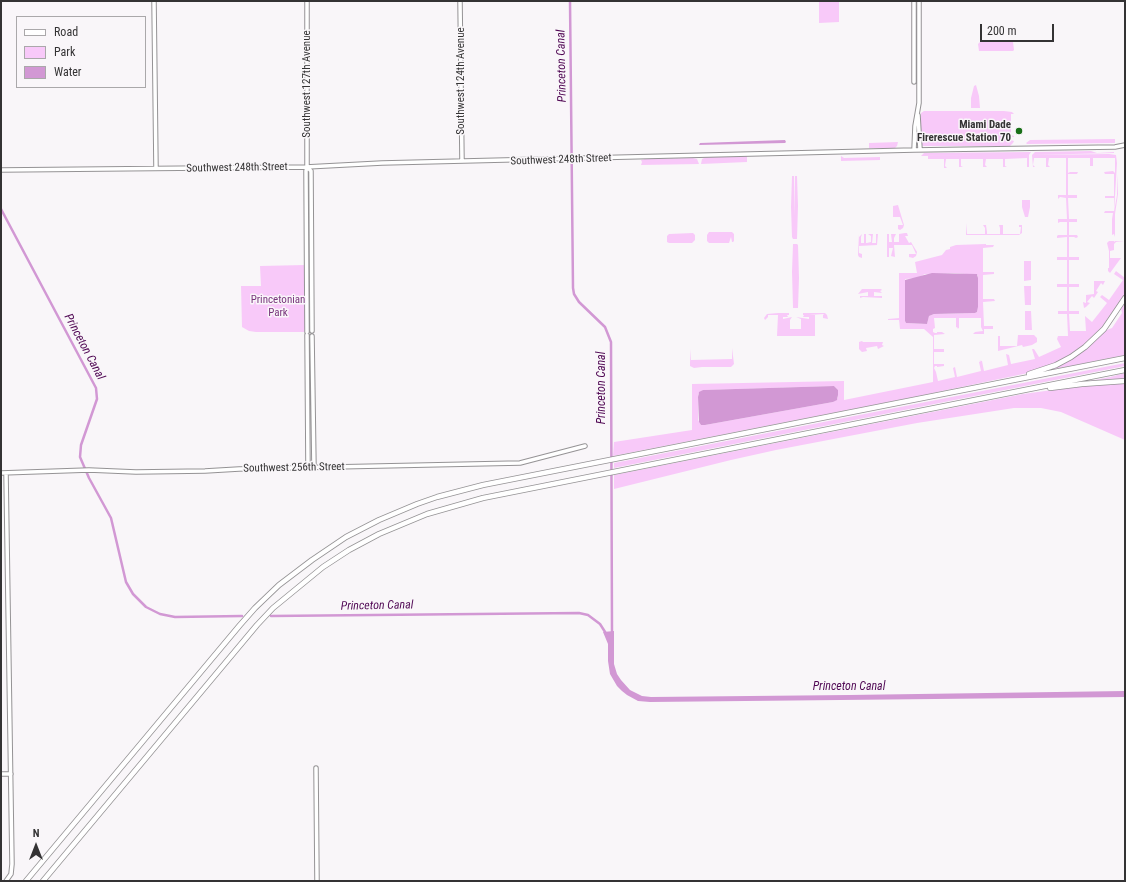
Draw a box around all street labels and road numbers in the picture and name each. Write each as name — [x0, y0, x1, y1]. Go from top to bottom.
street label: Southwest 124th Avenue — [454, 27, 468, 135]
street label: Southwest 127th Avenue — [300, 30, 314, 138]
street label: Southwest 248th Street — [510, 152, 612, 168]
street label: Southwest 248th Street — [186, 161, 288, 175]
street label: Southwest 256th Street — [243, 461, 345, 475]

